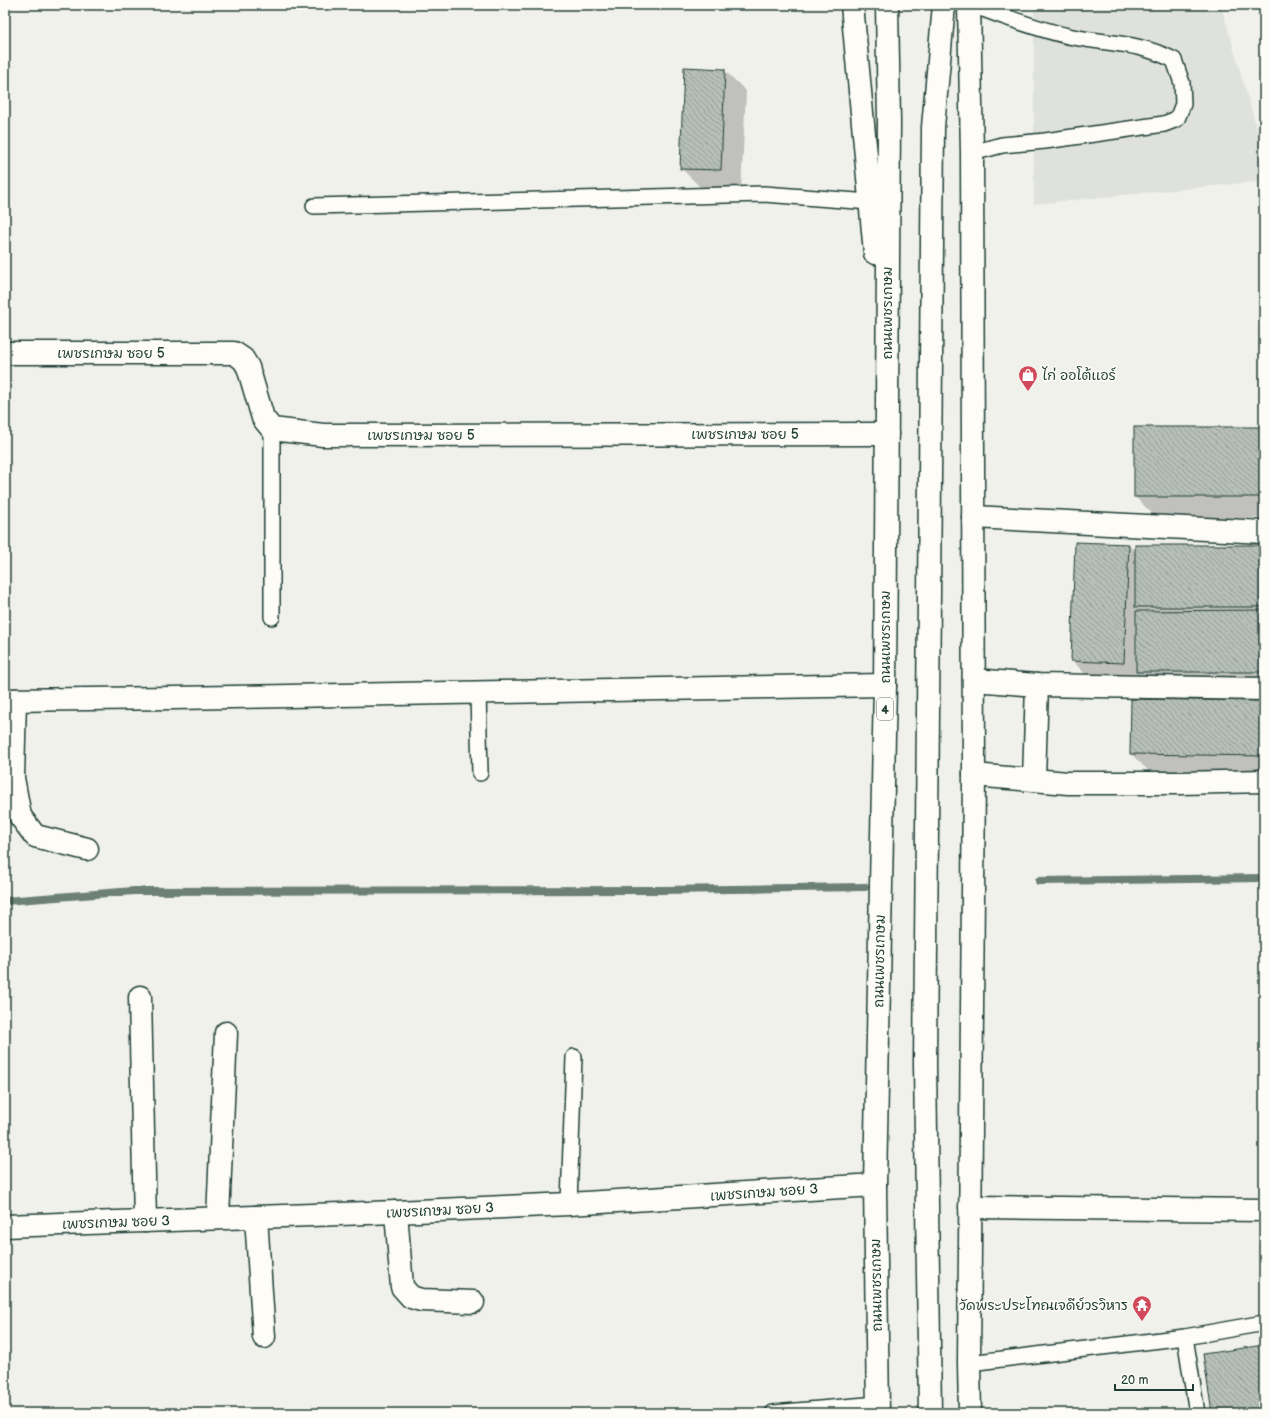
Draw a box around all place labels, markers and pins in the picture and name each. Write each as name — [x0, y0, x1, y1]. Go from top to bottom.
shop icon: ไก่ ออโต้แอร์ — [1017, 364, 1039, 392]
place label: ไก่ ออโต้แอร์ — [1041, 366, 1117, 384]
temple icon: วัดพระประโทณเจดีย์วรวิหาร — [1131, 1294, 1153, 1322]
place label: วัดพระประโทณเจดีย์วรวิหาร — [959, 1296, 1128, 1314]

